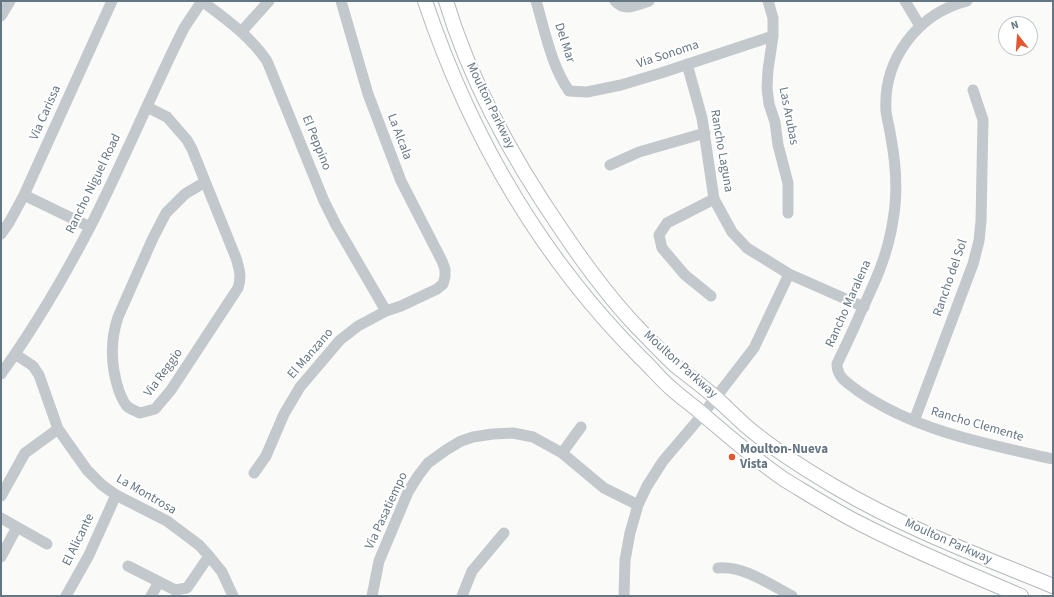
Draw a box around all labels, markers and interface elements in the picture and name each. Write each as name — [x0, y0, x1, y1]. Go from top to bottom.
north arrow — [998, 16, 1038, 56]
text: N — [1009, 17, 1020, 33]
street label: Del Mar — [550, 21, 578, 65]
street label: Via Sonoma — [635, 38, 701, 72]
street label: Moulton Parkway — [462, 60, 518, 152]
street label: Via Carissa — [27, 83, 65, 143]
street label: Las Arubas — [775, 86, 801, 146]
street label: Rancho Laguna — [706, 108, 736, 194]
street label: La Alcala — [383, 112, 415, 162]
street label: El Peppino — [298, 113, 334, 173]
street label: Rancho Niguel Road — [63, 132, 125, 236]
street label: Rancho del Sol — [931, 237, 971, 319]
street label: Rancho Maralena — [823, 258, 875, 350]
street label: El Manzano — [285, 326, 337, 382]
street label: Moulton Parkway — [640, 328, 720, 402]
street label: Via Reggio — [141, 346, 187, 400]
street label: Rancho Clemente — [929, 404, 1025, 446]
place label: Moulton-Nueva Vista — [740, 442, 828, 473]
marker: Moulton-Nueva Vista — [727, 452, 737, 462]
street label: Via Pasatiempo — [362, 470, 412, 552]
street label: La Montrosa — [113, 472, 179, 518]
street label: El Alicante — [60, 511, 98, 569]
street label: Moulton Parkway — [902, 516, 994, 568]

